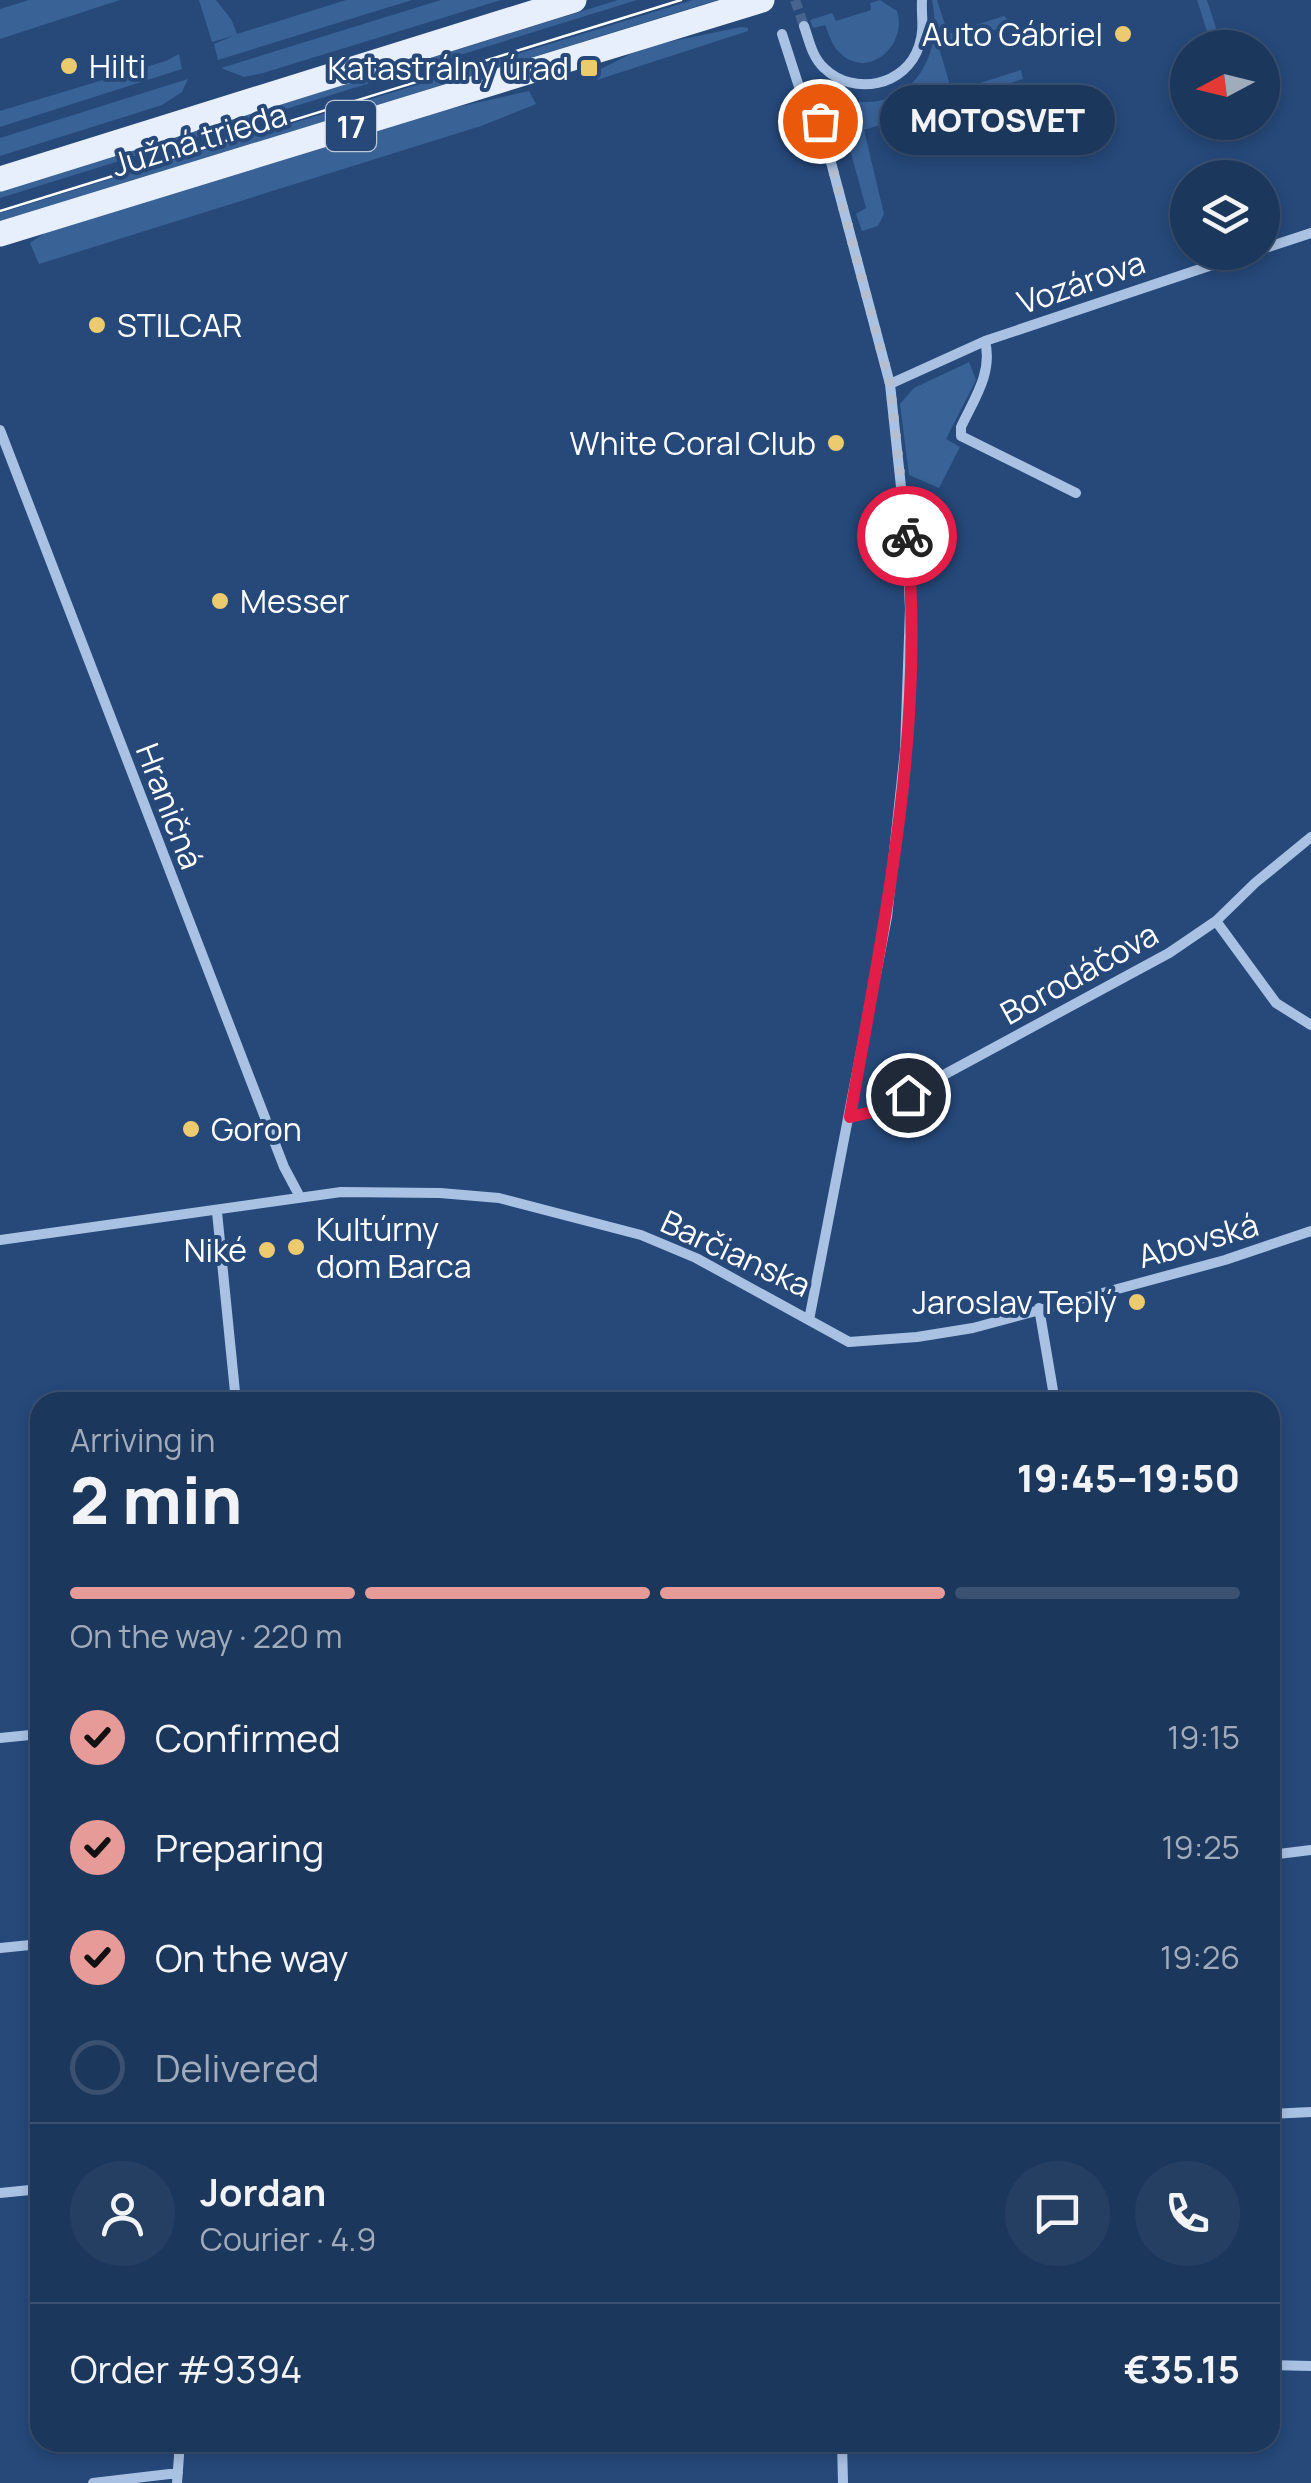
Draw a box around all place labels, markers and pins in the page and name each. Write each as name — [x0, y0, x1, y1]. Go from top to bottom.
place label: Auto Gábriel — [922, 12, 1103, 56]
marker: Auto Gábriel — [1112, 23, 1134, 45]
place label: Hilti — [89, 44, 146, 88]
place label: Katastrálny úrad — [328, 46, 569, 90]
marker: Hilti — [58, 55, 80, 77]
marker: Katastrálny úrad — [578, 57, 600, 79]
pin — [778, 79, 863, 164]
callout: MOTOSVET — [880, 86, 1115, 156]
place label: STILCAR — [117, 303, 242, 347]
marker: STILCAR — [86, 314, 108, 336]
place label: White Coral Club — [570, 421, 816, 465]
marker: White Coral Club — [825, 432, 847, 454]
place label: Messer — [240, 579, 349, 623]
marker: Messer — [209, 590, 231, 612]
pin — [866, 1053, 951, 1138]
place label: Goron — [211, 1107, 302, 1151]
marker: Goron — [180, 1118, 202, 1140]
place label: Kultúrny dom Barca — [316, 1207, 471, 1288]
place label: Niké — [184, 1228, 247, 1272]
marker: Kultúrny dom Barca — [285, 1236, 307, 1258]
marker: Niké — [256, 1239, 278, 1261]
place label: Jaroslav Teplý — [912, 1280, 1117, 1324]
marker: Jaroslav Teplý — [1126, 1291, 1148, 1313]

